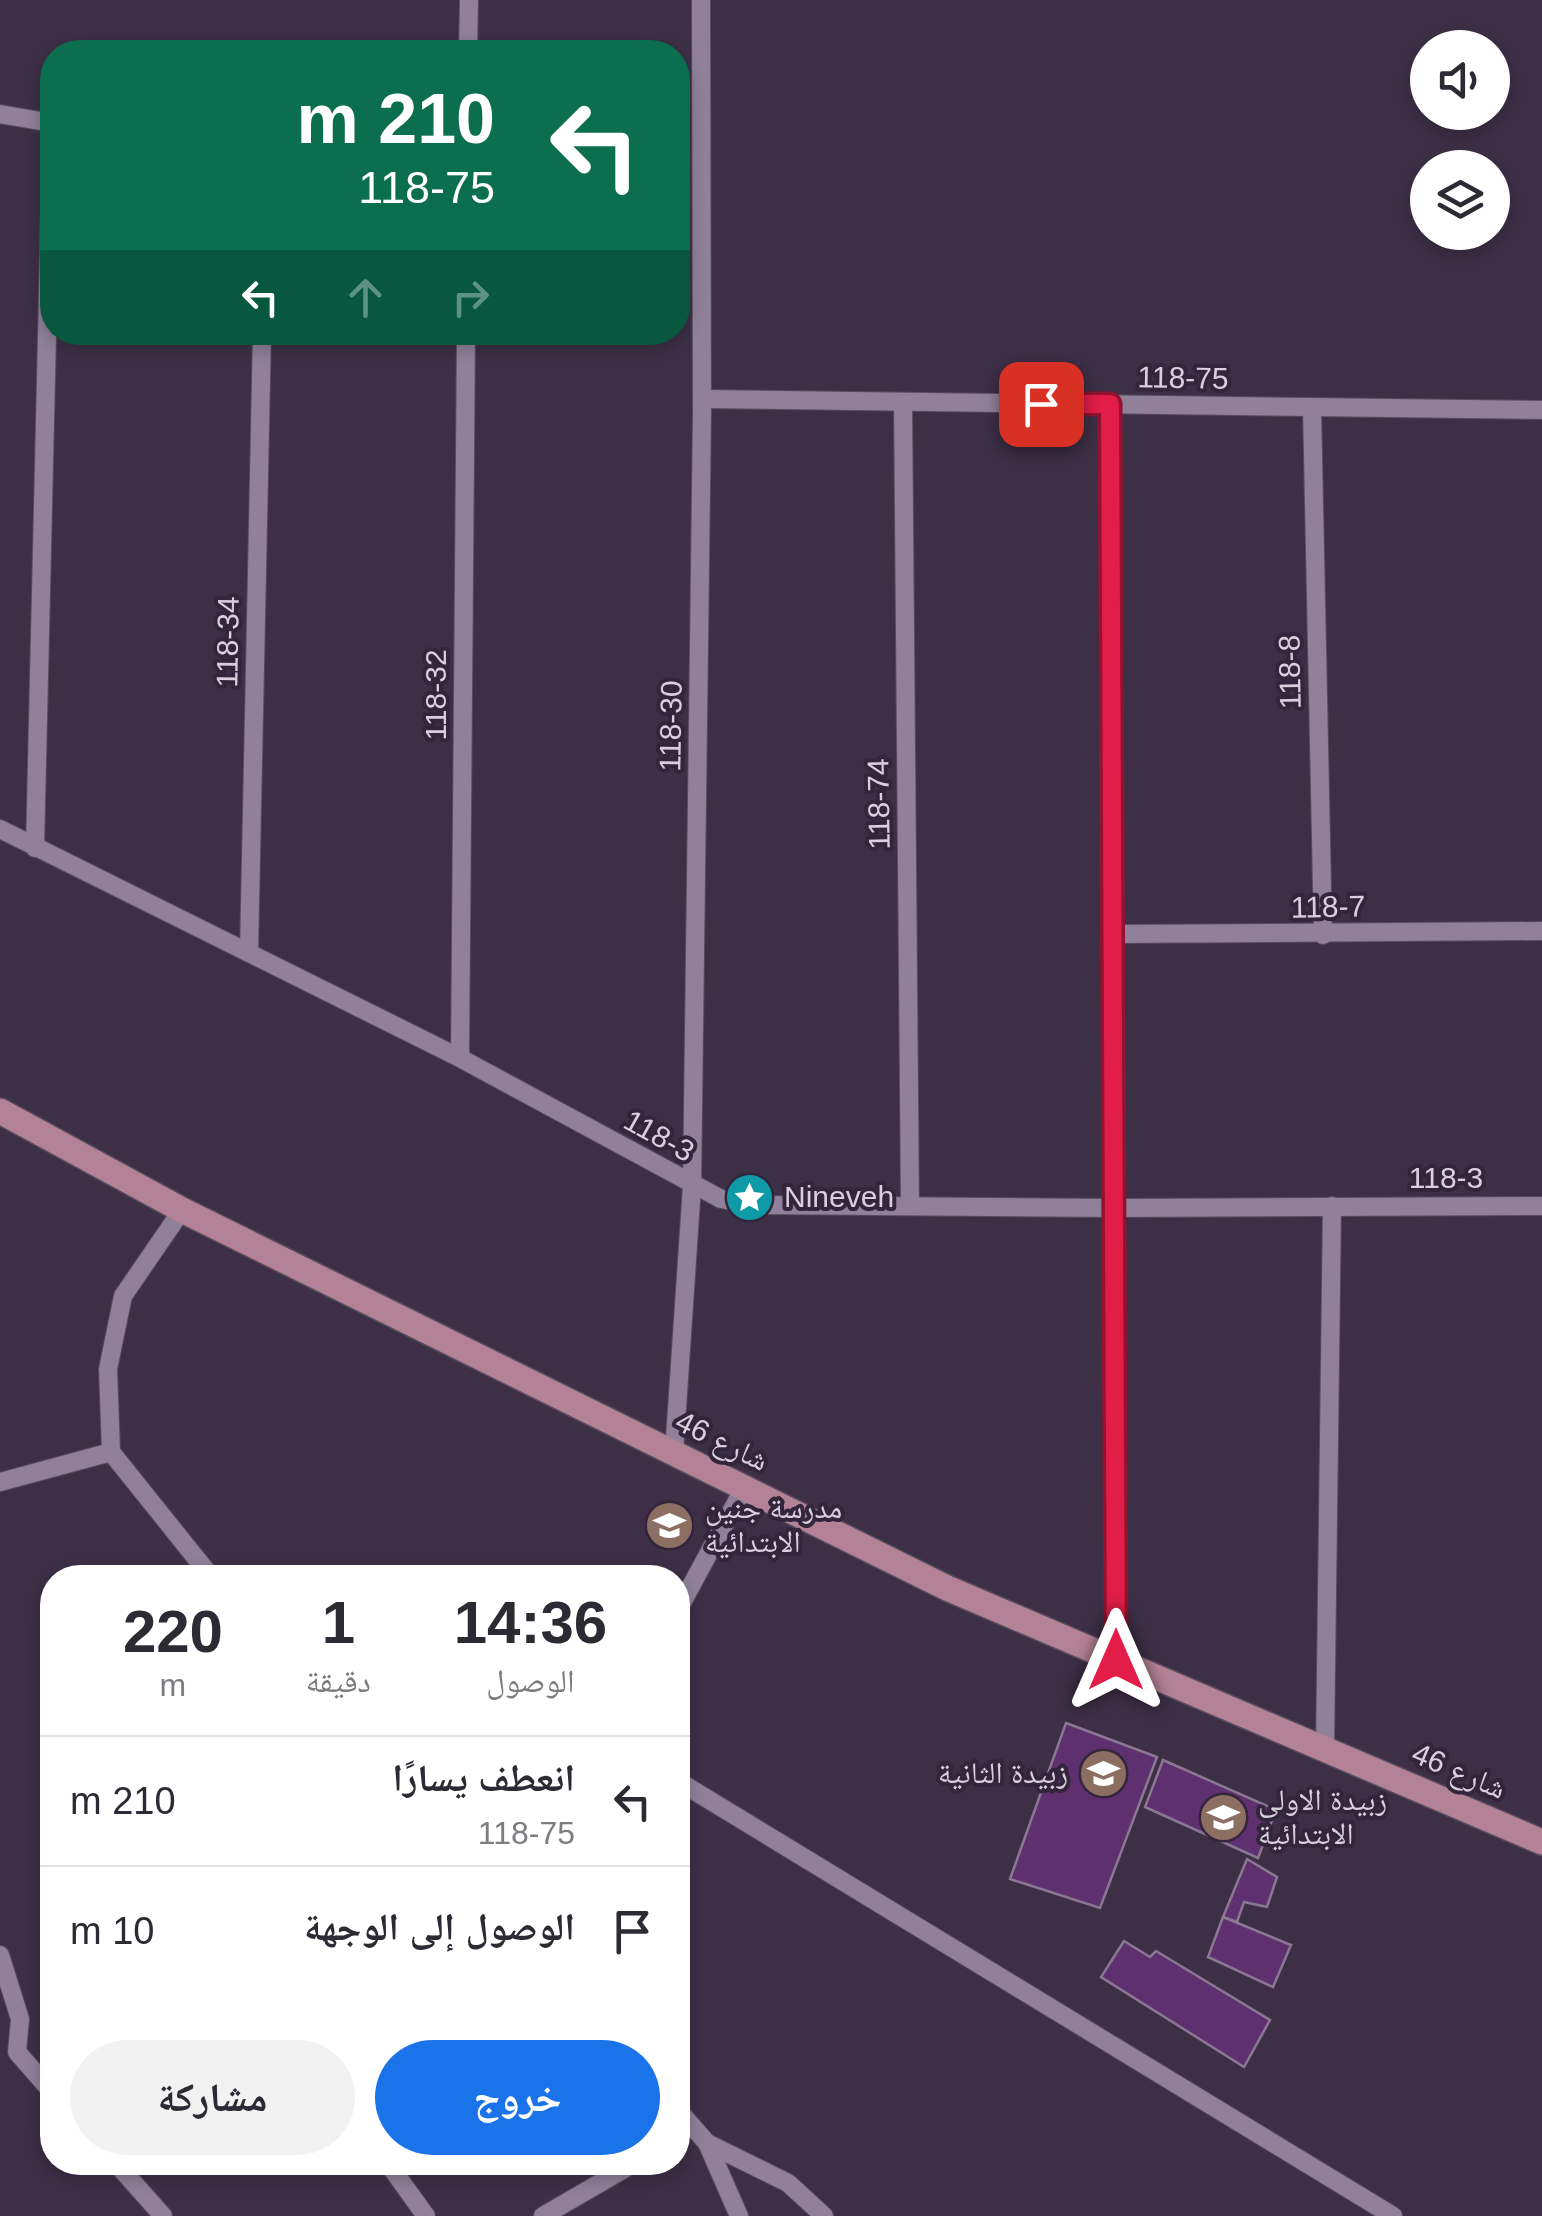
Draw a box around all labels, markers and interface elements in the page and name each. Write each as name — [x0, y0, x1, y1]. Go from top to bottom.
map controls — [1410, 30, 1510, 250]
button: sound — [1410, 30, 1510, 130]
text: 210 m — [297, 80, 495, 158]
icon: left — [530, 80, 660, 210]
button: layers — [1410, 150, 1510, 250]
text: 118-75 — [358, 162, 495, 213]
icon: left — [233, 270, 288, 325]
icon: ahead — [338, 270, 393, 325]
icon: right — [443, 270, 498, 325]
street label: 118-75 — [1137, 360, 1229, 395]
pin — [999, 362, 1084, 447]
icon: arrive — [1014, 377, 1069, 432]
street label: 118-34 — [210, 596, 245, 688]
street label: 118-8 — [1272, 634, 1307, 710]
street label: 118-32 — [419, 649, 452, 741]
street label: 118-30 — [653, 680, 688, 772]
street label: 118-74 — [861, 758, 896, 850]
street label: 118-7 — [1290, 889, 1366, 924]
street label: 118-3 — [619, 1103, 700, 1168]
street label: 118-3 — [1409, 1161, 1483, 1194]
place icon: Nineveh — [723, 1171, 775, 1223]
place label: Nineveh — [784, 1180, 894, 1213]
street label: شارع 46 — [669, 1404, 774, 1480]
place label: مدرسة جنين الابتدائية — [705, 1491, 842, 1559]
school or university icon: مدرسة جنين الابتدائية — [644, 1499, 696, 1551]
text: 1 — [322, 1589, 355, 1656]
text: 14:36 — [454, 1589, 607, 1656]
text: 220 — [123, 1598, 223, 1665]
position arrow — [1064, 1608, 1168, 1712]
text: دقيقة — [306, 1663, 371, 1699]
text: الوصول — [486, 1663, 575, 1699]
text: m — [160, 1667, 186, 1703]
street label: شارع 46 — [1406, 1736, 1511, 1808]
school or university icon: زبيدة الثانية — [1077, 1747, 1129, 1799]
place label: زبيدة الثانية — [938, 1756, 1068, 1790]
text: انعطف يسارًا — [392, 1757, 575, 1799]
icon: left — [605, 1774, 660, 1829]
text: 210 m — [70, 1780, 176, 1822]
place label: زبيدة الاولى الابتدائية — [1258, 1783, 1387, 1851]
school or university icon: زبيدة الاولى الابتدائية — [1197, 1791, 1249, 1843]
text: 118-75 — [478, 1815, 575, 1851]
icon: arrive — [605, 1904, 660, 1959]
text: الوصول إلى الوجهة — [304, 1906, 575, 1948]
text: 10 m — [70, 1910, 155, 1952]
button: مشاركة — [70, 2040, 355, 2155]
button: خروج — [375, 2040, 660, 2155]

